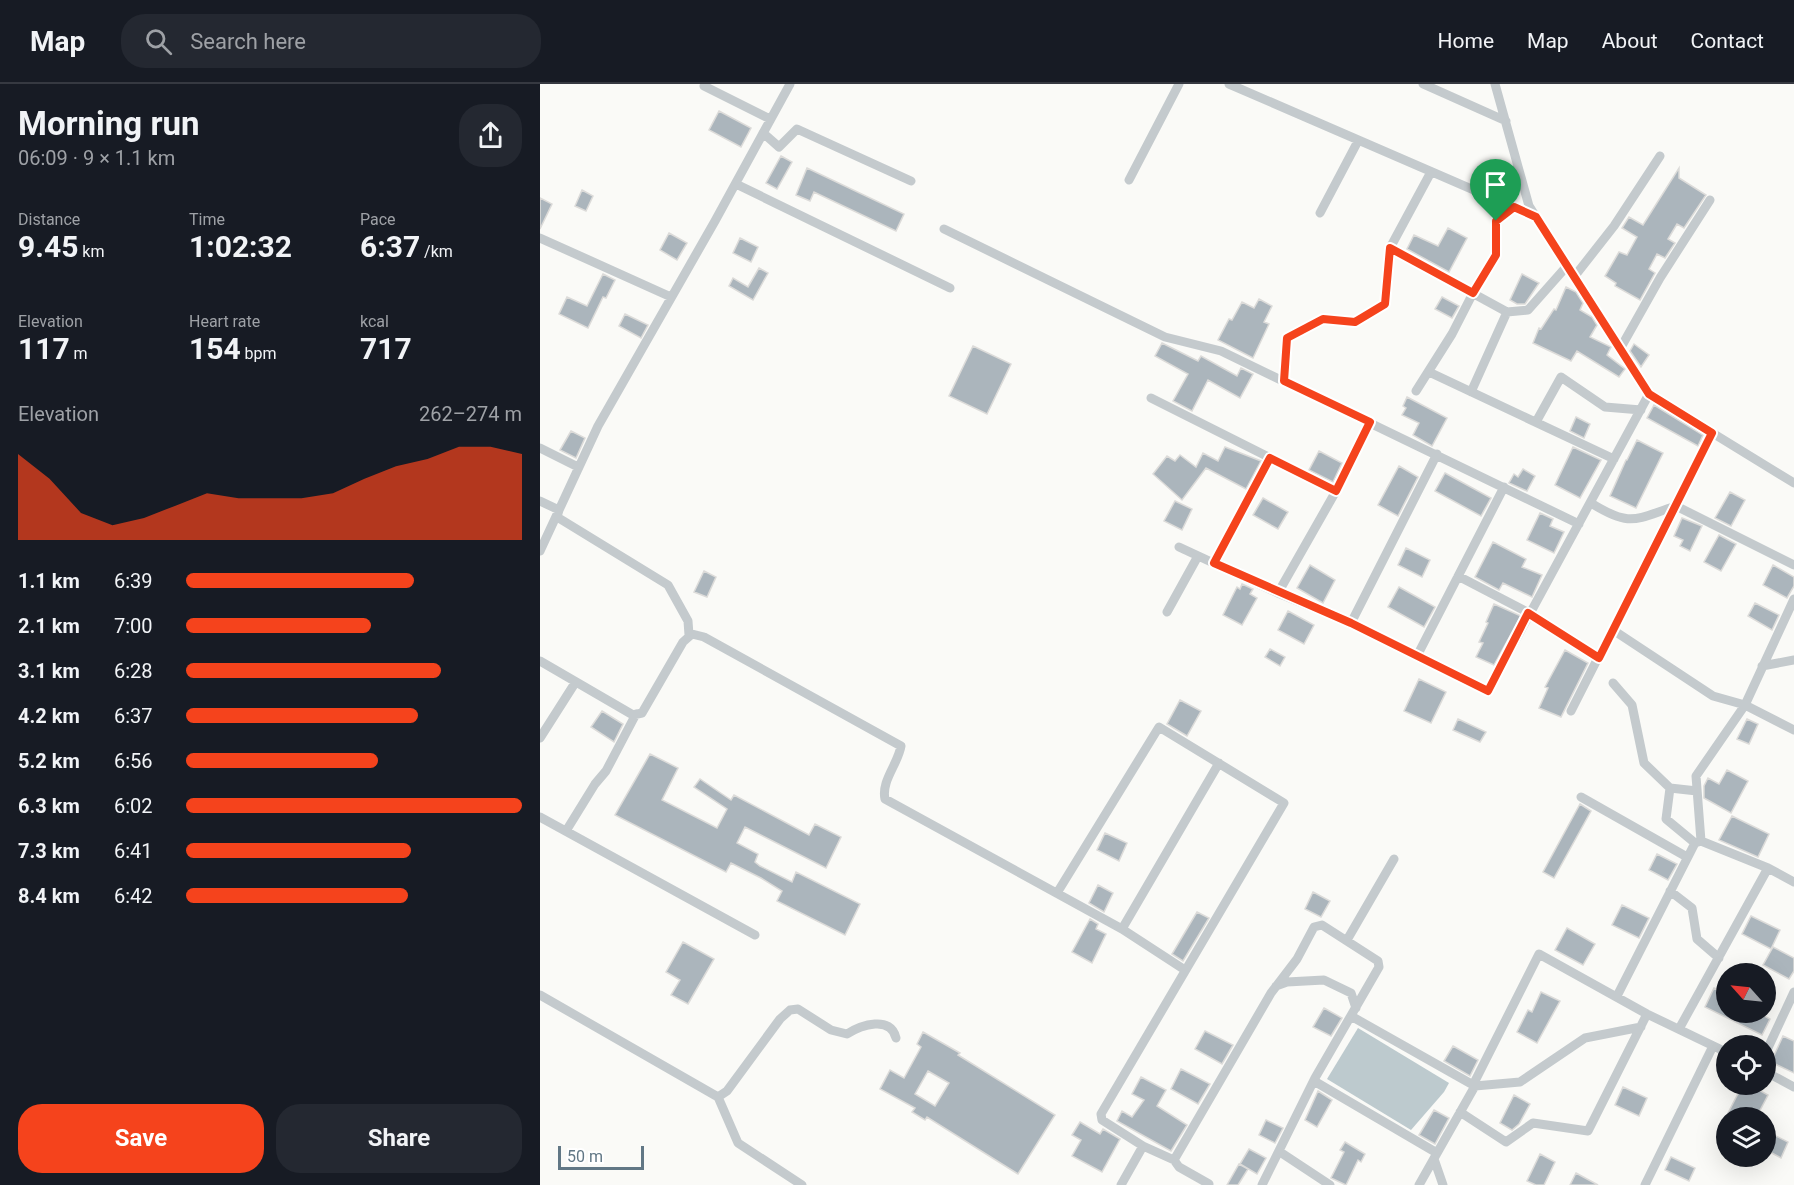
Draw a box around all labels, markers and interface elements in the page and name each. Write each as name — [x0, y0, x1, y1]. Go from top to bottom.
search box — [121, 14, 541, 68]
text: Map — [30, 25, 85, 58]
icon: search — [142, 25, 175, 58]
text: Search here — [190, 29, 306, 54]
text: Home — [1438, 29, 1494, 53]
text: Map — [1527, 29, 1569, 53]
text: About — [1602, 29, 1658, 53]
text: Contact — [1691, 29, 1764, 53]
text: Morning run — [18, 104, 199, 143]
button: share — [459, 104, 522, 167]
text: 06:09 · 9 × 1.1 km — [18, 146, 175, 170]
pin — [1470, 159, 1521, 221]
icon: arrive — [1479, 168, 1512, 201]
text: Distance — [18, 210, 80, 229]
text: Time — [189, 210, 225, 229]
text: Pace — [360, 210, 396, 229]
text: 9.45 — [18, 229, 78, 264]
text: 1:02:32 — [189, 229, 292, 264]
text: 6:37 — [360, 229, 420, 264]
text: km — [78, 242, 104, 261]
text: /km — [420, 242, 453, 261]
text: Elevation — [18, 312, 83, 331]
text: Heart rate — [189, 312, 260, 331]
text: kcal — [360, 312, 389, 331]
text: 117 — [18, 331, 70, 366]
text: 154 — [189, 331, 241, 366]
text: 717 — [360, 331, 412, 366]
text: m — [70, 344, 88, 363]
text: bpm — [241, 344, 277, 363]
text: Elevation — [18, 402, 99, 426]
text: 262–274 m — [419, 402, 522, 426]
text: 1.1 km — [18, 569, 80, 593]
text: 6:39 — [114, 569, 153, 593]
text: 2.1 km — [18, 614, 80, 638]
text: 7:00 — [114, 614, 153, 638]
text: 3.1 km — [18, 659, 80, 683]
text: 6:28 — [114, 659, 153, 683]
text: 4.2 km — [18, 704, 80, 728]
text: 6:37 — [114, 704, 153, 728]
text: 5.2 km — [18, 749, 80, 773]
text: 6:56 — [114, 749, 153, 773]
text: 6.3 km — [18, 794, 80, 818]
text: 6:02 — [114, 794, 153, 818]
text: 7.3 km — [18, 839, 80, 863]
text: 6:41 — [114, 839, 153, 863]
text: 8.4 km — [18, 884, 80, 908]
text: 6:42 — [114, 884, 153, 908]
north arrow — [1716, 963, 1776, 1023]
map controls — [1716, 963, 1776, 1167]
button: locate — [1716, 1035, 1776, 1095]
button: Save — [18, 1104, 264, 1173]
button: Share — [276, 1104, 522, 1173]
button: layers — [1716, 1107, 1776, 1167]
scale bar — [558, 1143, 644, 1170]
text: 50 m — [567, 1147, 603, 1166]

